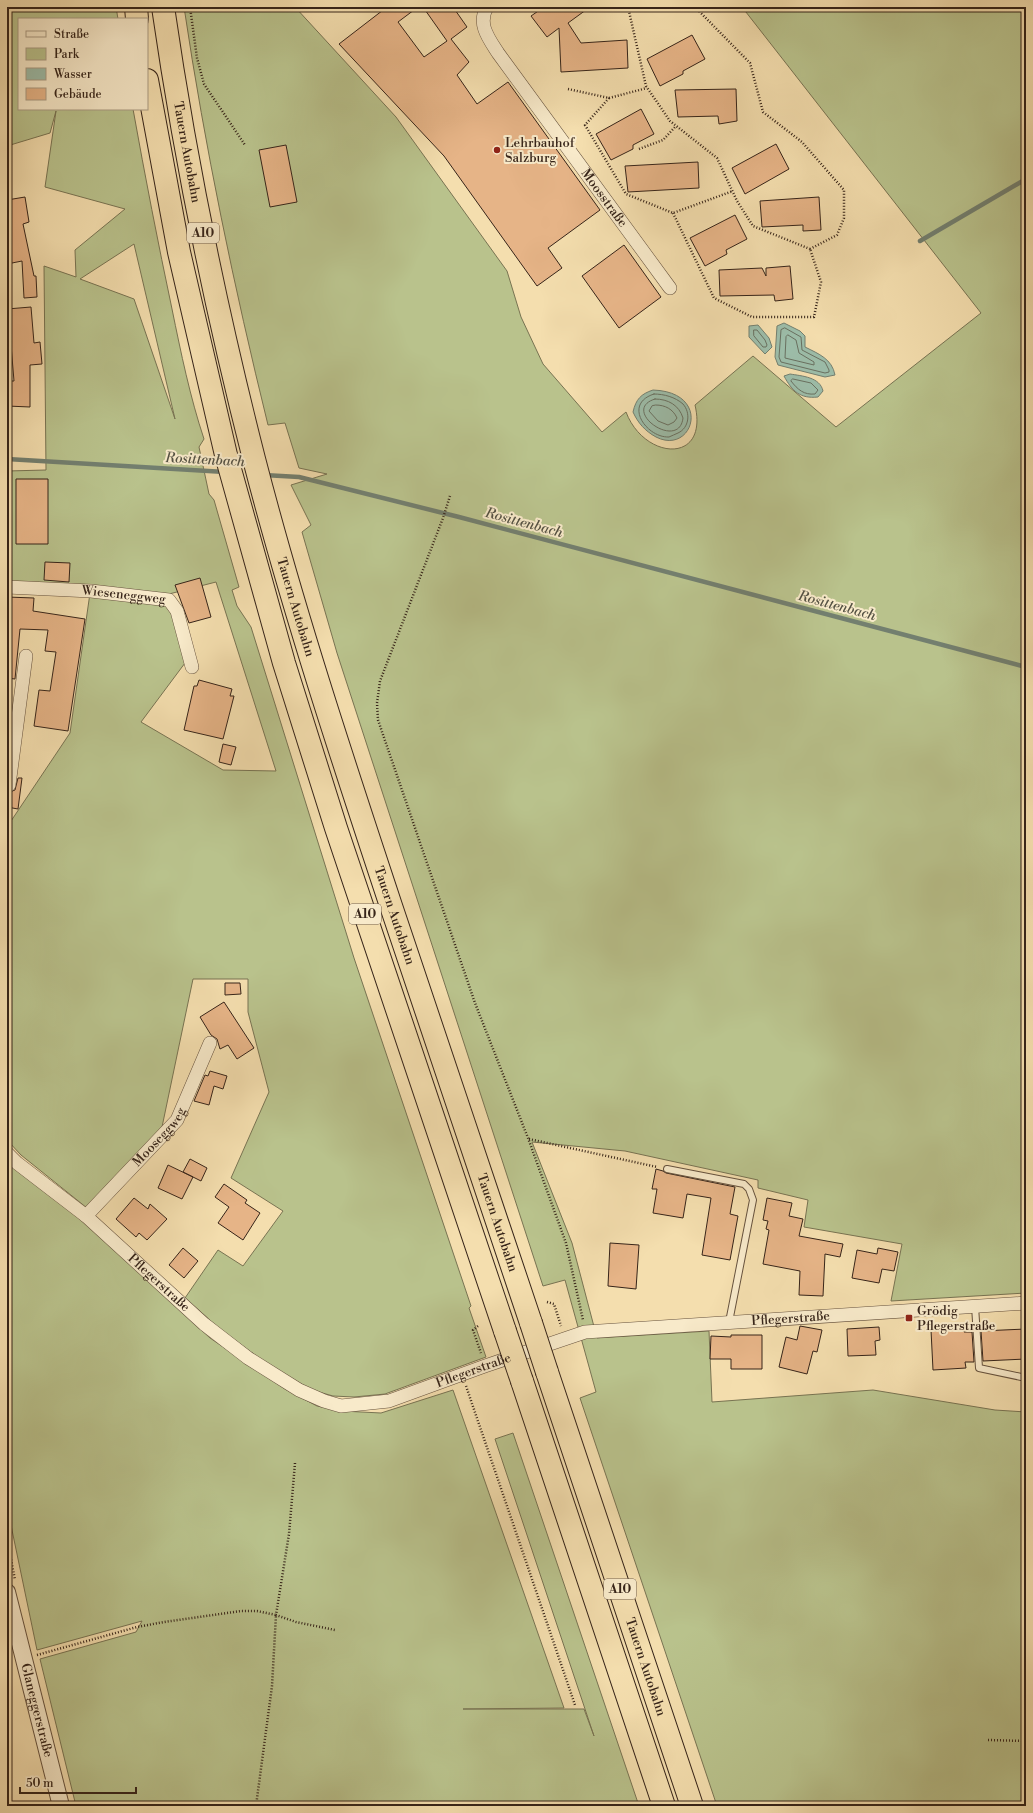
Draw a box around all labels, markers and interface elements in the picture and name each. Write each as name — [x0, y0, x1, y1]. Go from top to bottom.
legend — [18, 18, 148, 110]
text: Straße — [54, 27, 89, 42]
text: Park — [54, 47, 80, 62]
text: Wasser — [53, 67, 92, 82]
text: Gebäude — [54, 87, 102, 102]
street label: Tauern Autobahn — [170, 100, 204, 204]
place label: Lehrbauhof Salzburg — [505, 135, 576, 166]
marker: Lehrbauhof Salzburg — [492, 145, 502, 155]
street label: Moosstraße — [577, 166, 631, 231]
road number: A10 — [187, 223, 219, 243]
water label: Rosittenbach — [164, 449, 245, 471]
water label: Rosittenbach — [482, 504, 565, 542]
street label: Tauern Autobahn — [273, 556, 318, 659]
street label: Wieseneggweg — [80, 583, 167, 608]
water label: Rosittenbach — [795, 587, 878, 625]
street label: Tauern Autobahn — [370, 864, 418, 967]
road number: A10 — [349, 904, 381, 924]
street label: Mooseggweg — [129, 1105, 189, 1170]
street label: Tauern Autobahn — [473, 1171, 521, 1274]
street label: Pflegerstraße — [125, 1250, 194, 1315]
place label: Grödig Pflegerstraße — [917, 1303, 996, 1334]
street label: Pflegerstraße — [751, 1308, 831, 1329]
marker: Grödig Pflegerstraße — [904, 1313, 914, 1323]
street label: Pflegerstraße — [434, 1350, 513, 1391]
road number: A10 — [604, 1579, 636, 1599]
street label: Tauern Autobahn — [622, 1616, 669, 1718]
street label: Glaneggerstraße — [17, 1662, 56, 1759]
scale bar — [20, 1769, 136, 1795]
text: 50 m — [26, 1776, 54, 1791]

